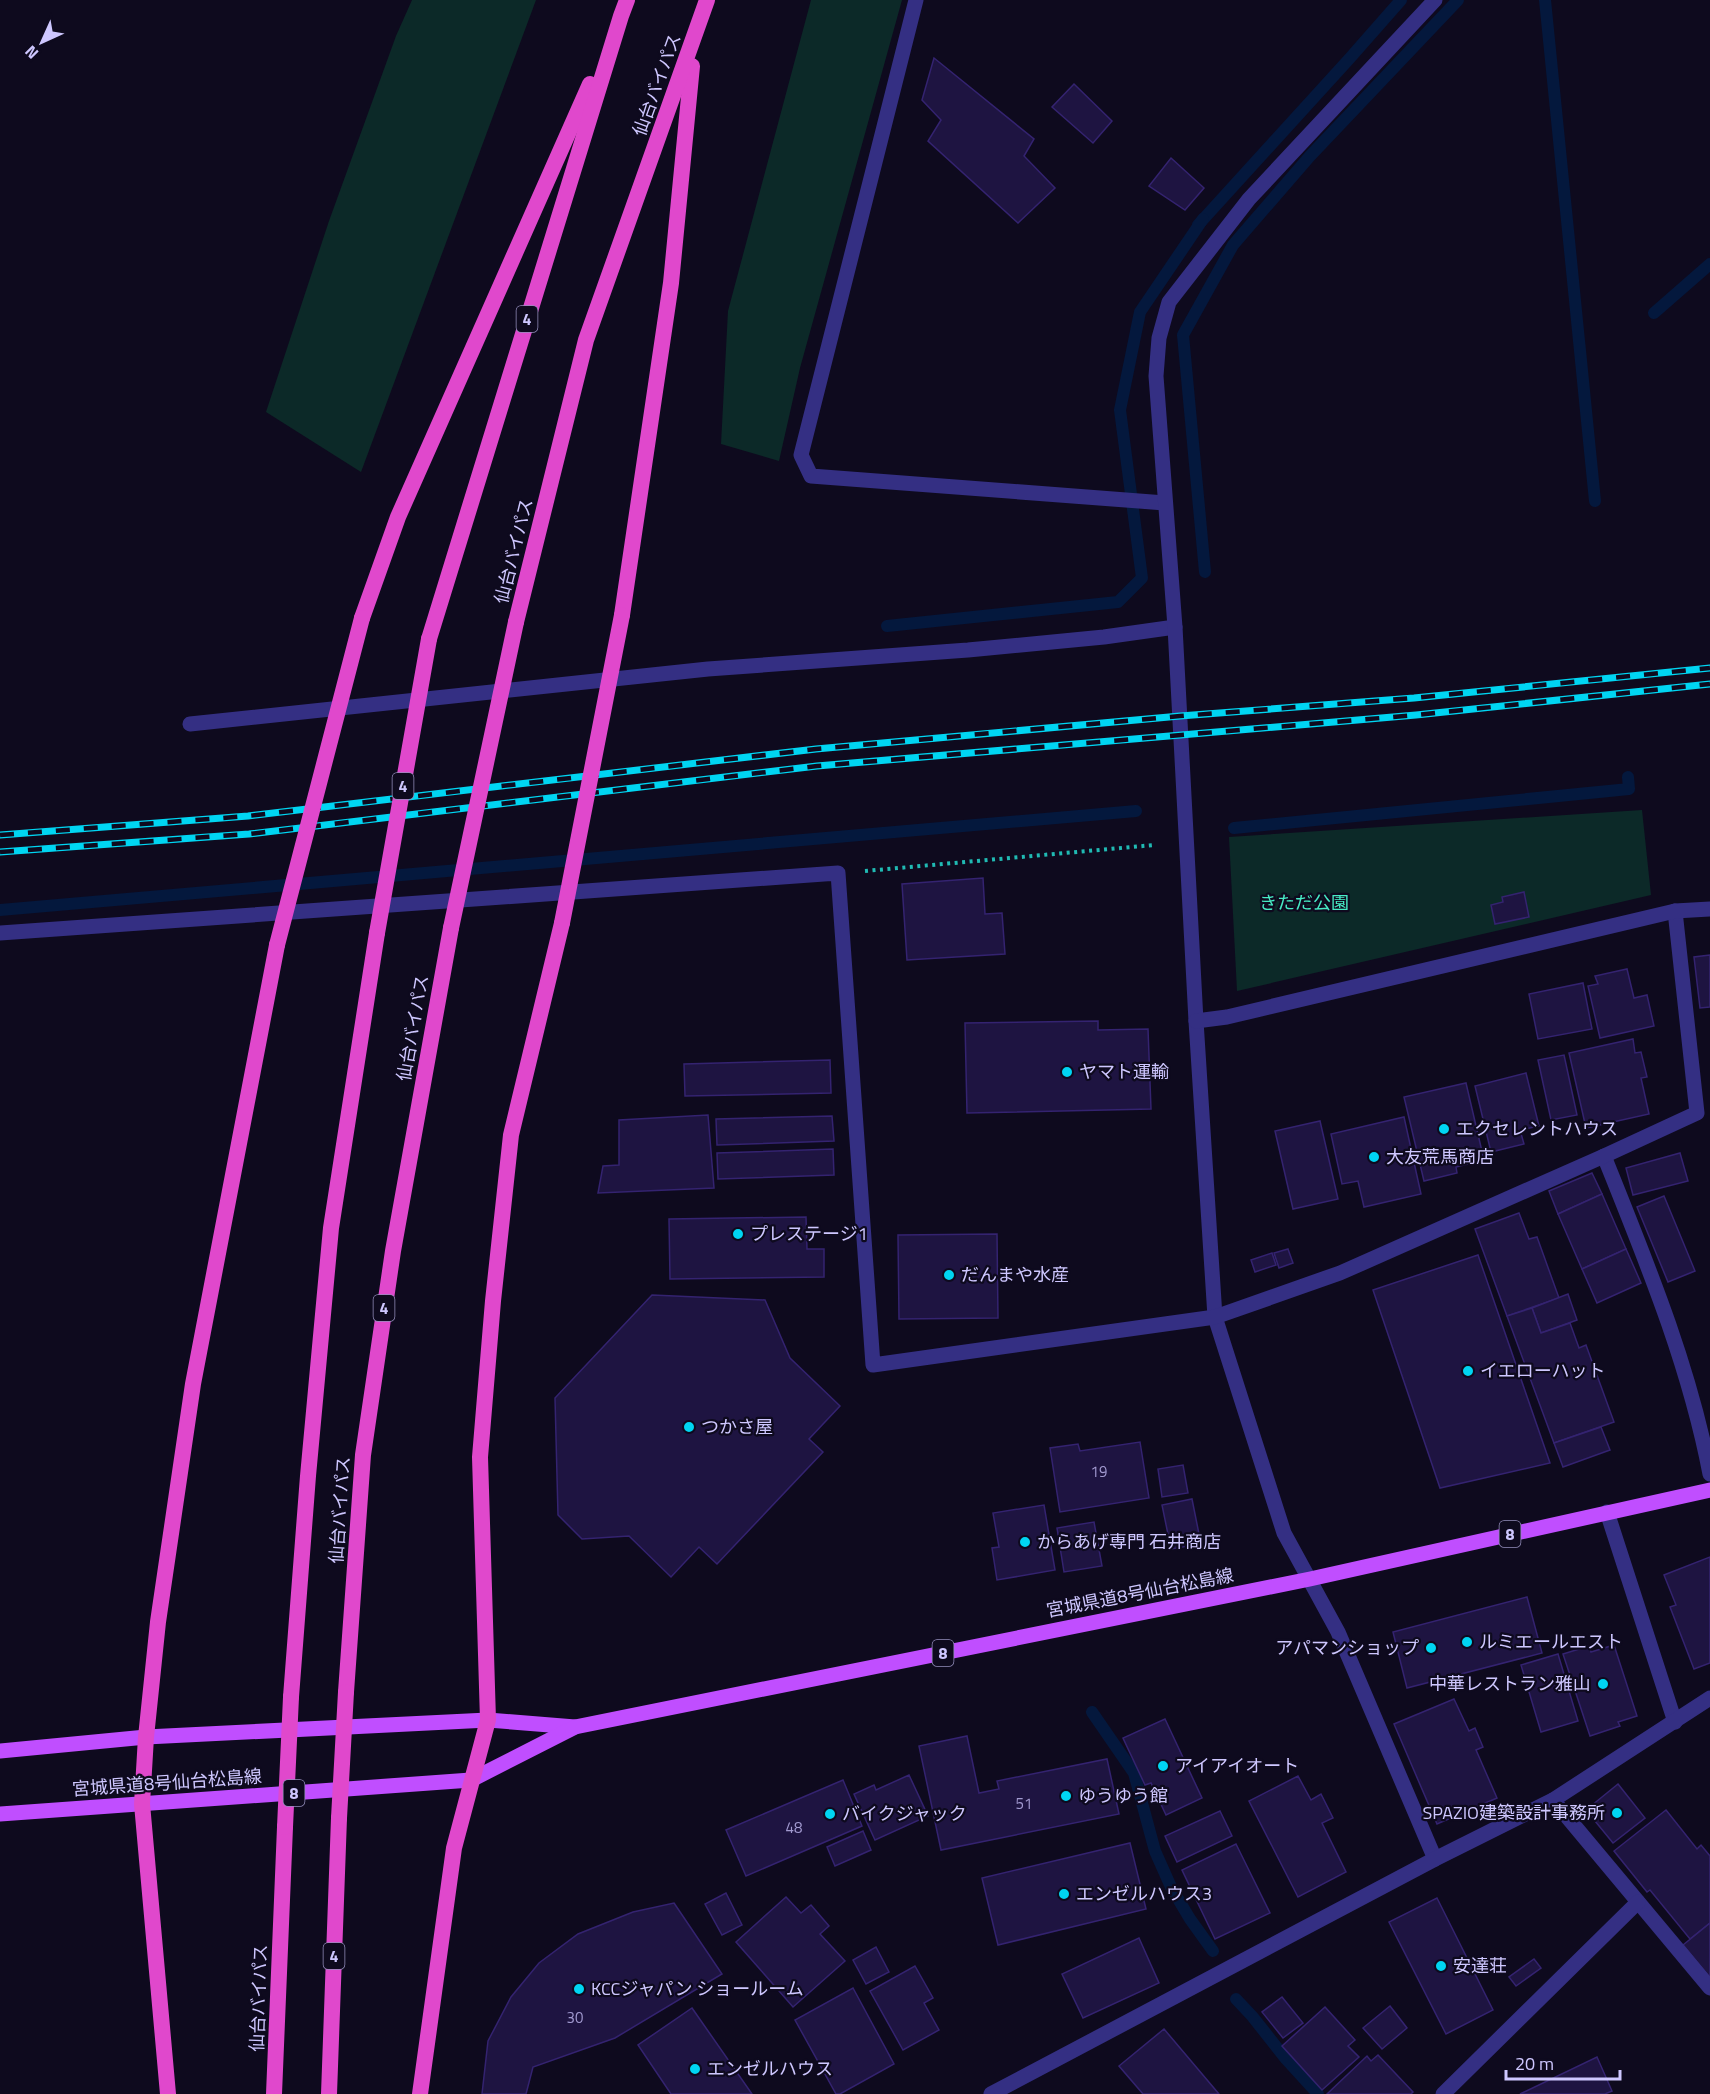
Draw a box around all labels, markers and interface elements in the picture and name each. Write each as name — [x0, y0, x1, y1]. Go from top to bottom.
north arrow — [12, 12, 72, 72]
street label: 仙台バイパス — [625, 30, 688, 140]
text: N — [19, 40, 44, 65]
road number: 4 — [516, 306, 538, 332]
street label: 仙台バイパス — [487, 495, 540, 606]
road number: 4 — [392, 773, 414, 799]
park label: きただ公園 — [1259, 889, 1349, 916]
street label: 仙台バイパス — [390, 973, 435, 1083]
place label: ヤマト運輸 — [1079, 1058, 1169, 1085]
marker: ヤマト運輸 — [1060, 1065, 1074, 1079]
place label: エクセレントハウス — [1456, 1115, 1618, 1142]
marker: エクセレントハウス — [1437, 1122, 1451, 1136]
place label: 大友荒馬商店 — [1386, 1143, 1494, 1170]
marker: 大友荒馬商店 — [1367, 1150, 1381, 1164]
place label: プレステージ1 — [750, 1220, 868, 1247]
marker: プレステージ1 — [731, 1227, 745, 1241]
place label: だんまや水産 — [961, 1261, 1069, 1288]
marker: だんまや水産 — [942, 1268, 956, 1282]
road number: 4 — [374, 1295, 394, 1321]
place label: イエローハット — [1480, 1357, 1605, 1384]
marker: イエローハット — [1461, 1364, 1475, 1378]
place label: つかさ屋 — [701, 1413, 773, 1440]
marker: つかさ屋 — [682, 1420, 696, 1434]
street label: 仙台バイパス — [322, 1455, 357, 1565]
house number: 19 — [1091, 1460, 1107, 1483]
road number: 8 — [1500, 1521, 1520, 1547]
place label: からあげ専門 石井商店 — [1037, 1528, 1221, 1555]
marker: からあげ専門 石井商店 — [1018, 1535, 1032, 1549]
street label: 宮城県道8号仙台松島線 — [1044, 1561, 1236, 1624]
place label: ルミエールエスト — [1479, 1628, 1623, 1655]
place label: アパマンショップ — [1275, 1634, 1419, 1661]
marker: ルミエールエスト — [1460, 1635, 1474, 1649]
road number: 8 — [932, 1640, 954, 1666]
marker: アパマンショップ — [1424, 1641, 1438, 1655]
place label: 中華レストラン雅山 — [1429, 1670, 1591, 1697]
marker: 中華レストラン雅山 — [1596, 1677, 1610, 1691]
place label: アイアイオート — [1175, 1752, 1299, 1779]
marker: アイアイオート — [1156, 1759, 1170, 1773]
street label: 宮城県道8号仙台松島線 — [71, 1762, 263, 1803]
road number: 8 — [284, 1780, 304, 1806]
place label: ゆうゆう館 — [1078, 1782, 1168, 1809]
marker: ゆうゆう館 — [1059, 1789, 1073, 1803]
house number: 51 — [1016, 1792, 1032, 1815]
place label: SPAZIO建築設計事務所 — [1422, 1799, 1605, 1826]
place label: バイクジャック — [842, 1800, 967, 1827]
marker: SPAZIO建築設計事務所 — [1610, 1806, 1624, 1820]
marker: バイクジャック — [823, 1807, 837, 1821]
house number: 48 — [786, 1816, 802, 1839]
place label: エンゼルハウス3 — [1076, 1880, 1212, 1907]
marker: エンゼルハウス3 — [1057, 1887, 1071, 1901]
road number: 4 — [324, 1943, 344, 1969]
street label: 仙台バイパス — [243, 1944, 274, 2052]
place label: 安達荘 — [1453, 1952, 1507, 1979]
marker: 安達荘 — [1434, 1959, 1448, 1973]
place label: KCCジャパン ショールーム — [591, 1975, 804, 2002]
marker: KCCジャパン ショールーム — [572, 1982, 586, 1996]
house number: 30 — [567, 2006, 583, 2029]
scale bar — [1506, 2043, 1620, 2081]
text: 20 m — [1515, 2050, 1554, 2077]
place label: エンゼルハウス — [707, 2055, 833, 2082]
marker: エンゼルハウス — [688, 2062, 702, 2076]

